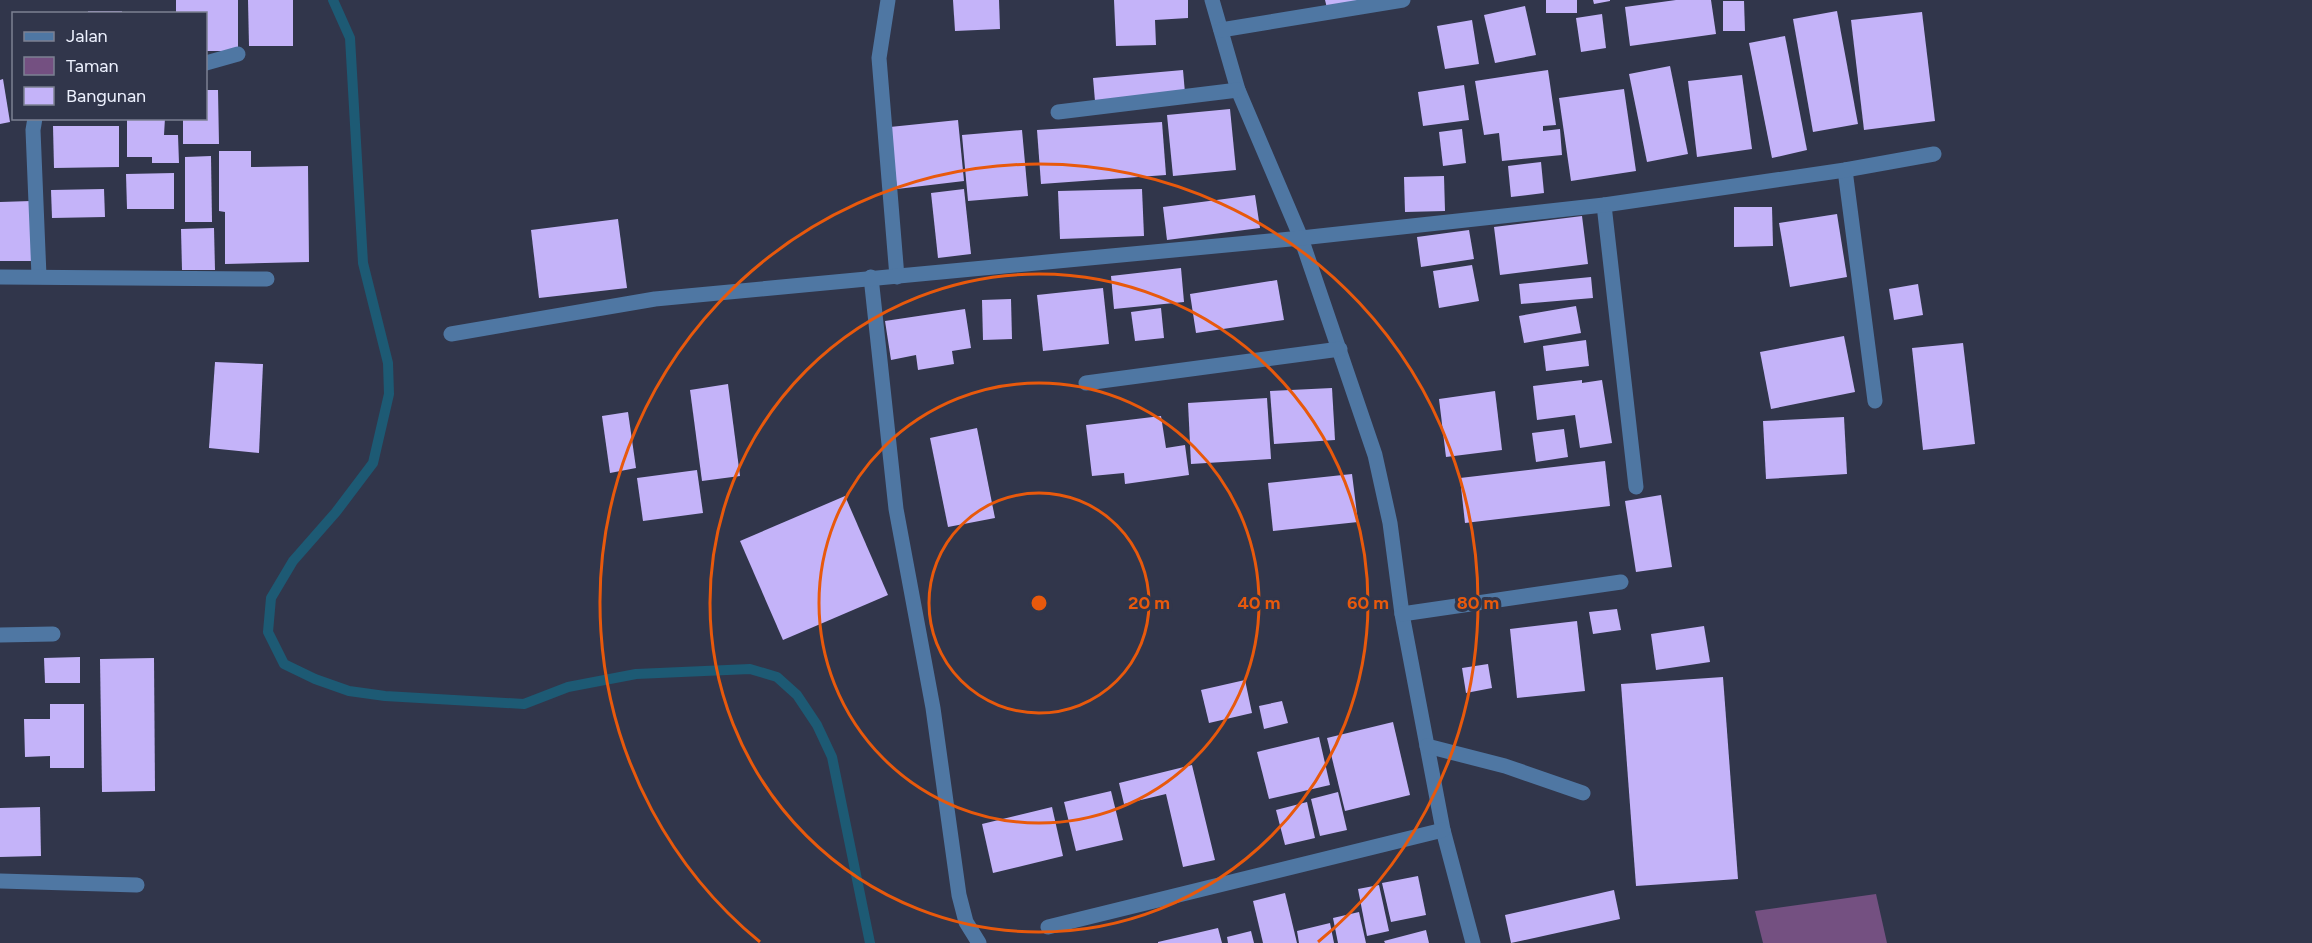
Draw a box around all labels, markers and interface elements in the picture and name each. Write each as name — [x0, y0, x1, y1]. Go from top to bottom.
legend — [12, 12, 207, 120]
text: Jalan — [66, 25, 108, 47]
text: Taman — [66, 55, 119, 77]
text: Bangunan — [66, 85, 146, 107]
text: 20 m — [1128, 592, 1170, 614]
text: 40 m — [1237, 592, 1281, 614]
text: 60 m — [1347, 592, 1389, 614]
text: 80 m — [1457, 592, 1499, 614]
centre of rings — [1029, 593, 1049, 613]

